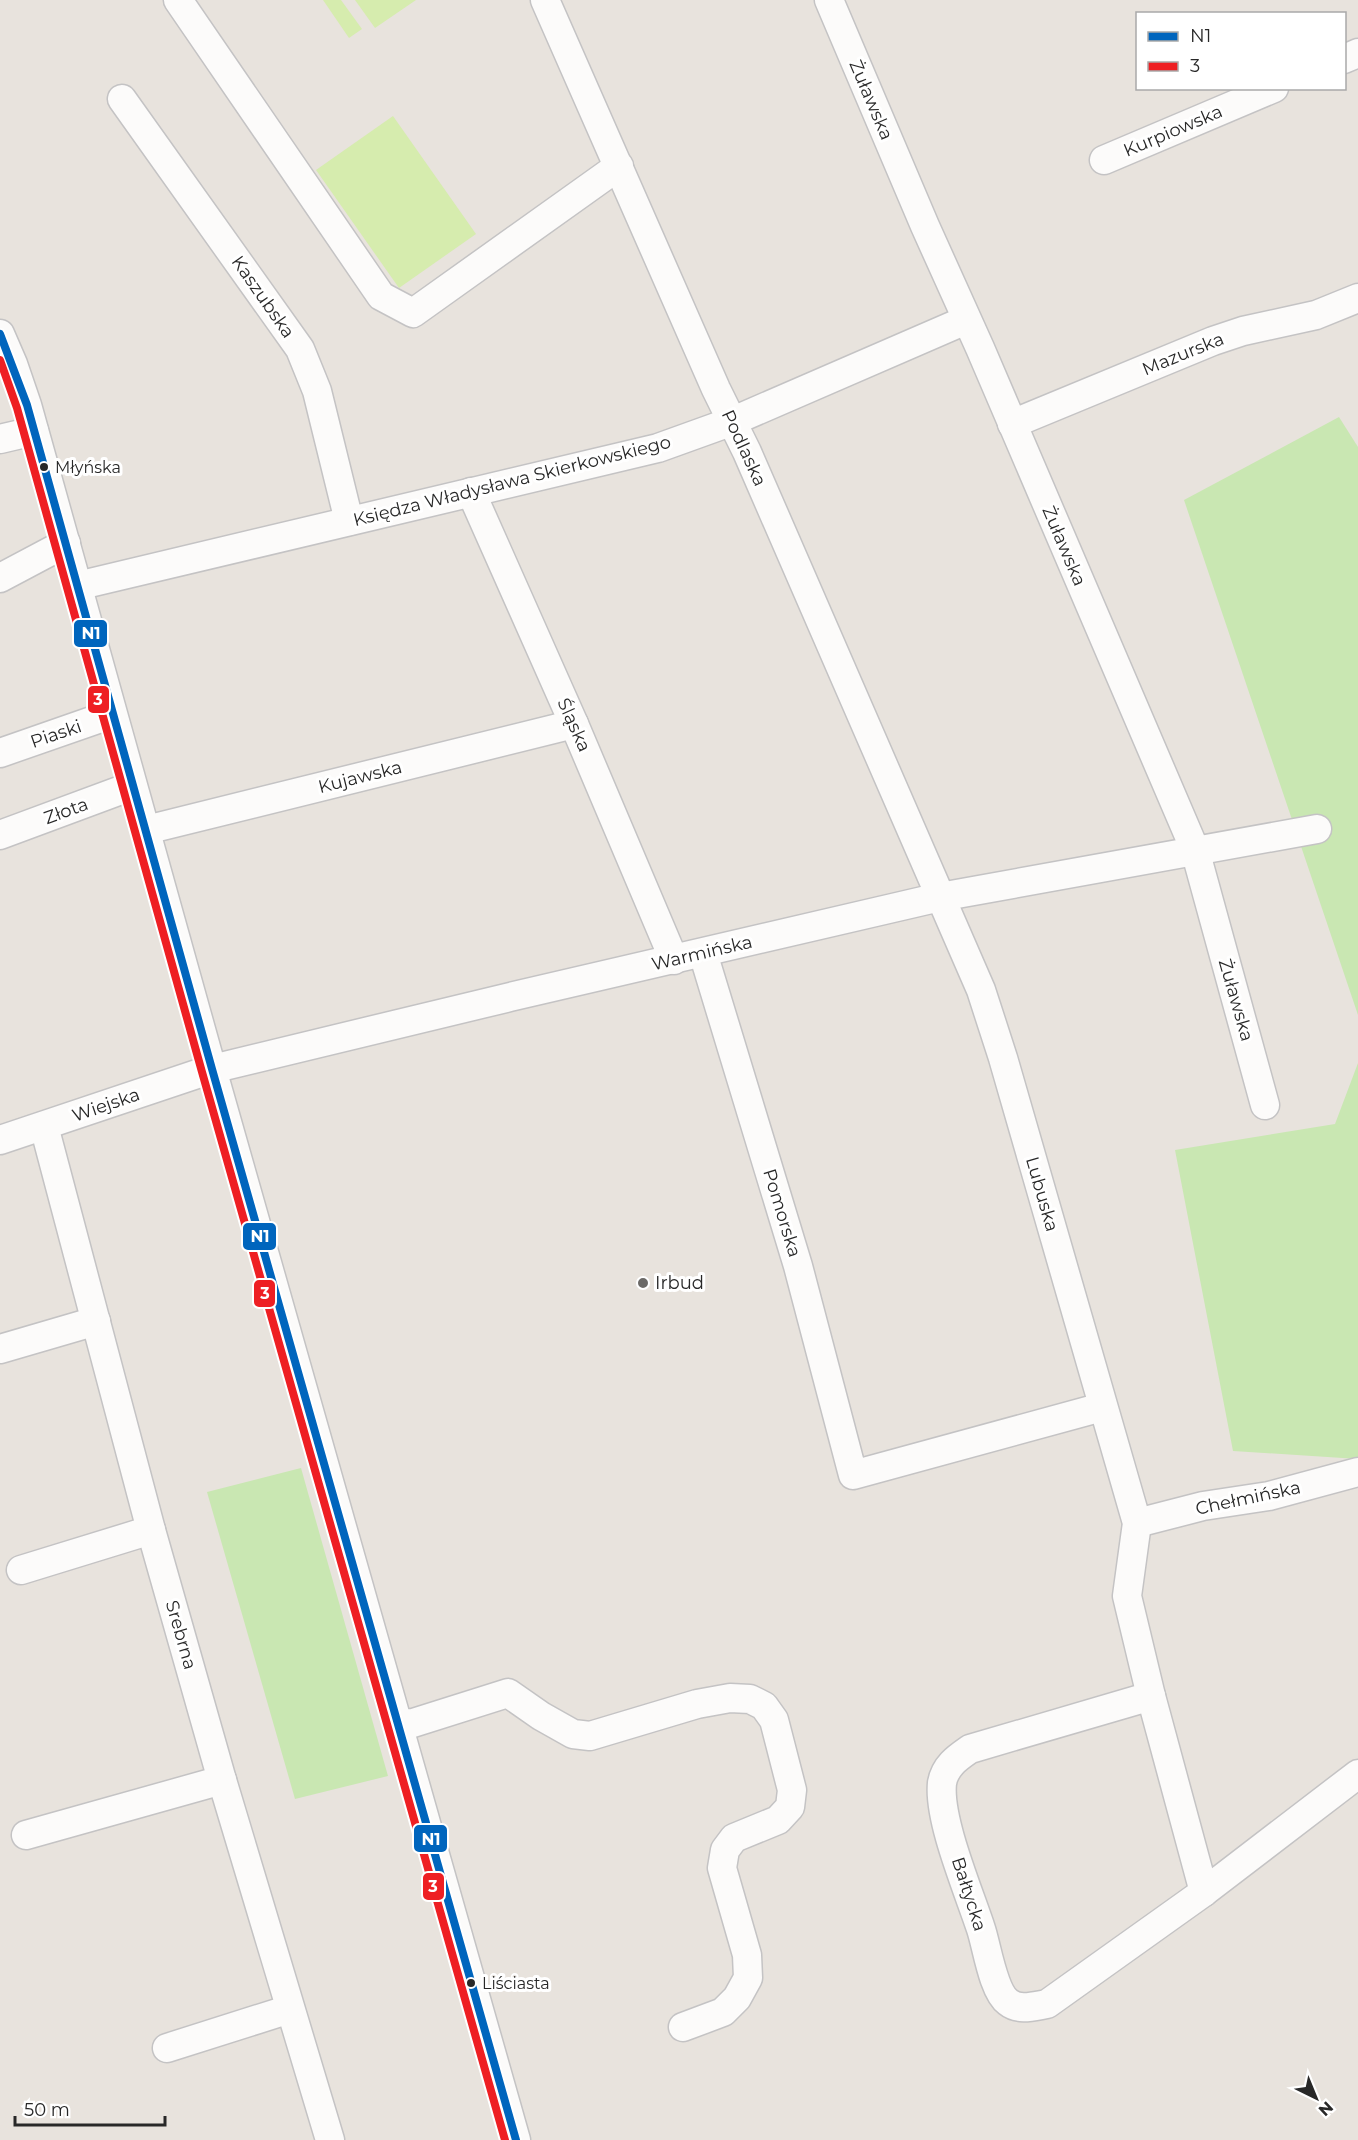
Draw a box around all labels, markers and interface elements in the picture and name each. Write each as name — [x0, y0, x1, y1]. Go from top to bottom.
legend — [1136, 12, 1346, 90]
text: N1 — [1190, 25, 1211, 47]
text: 3 — [1190, 55, 1200, 77]
street label: Żuławska — [844, 57, 898, 143]
street label: Kurpiowska — [1120, 100, 1226, 162]
street label: Kaszubska — [227, 252, 299, 342]
street label: Mazurska — [1139, 328, 1227, 380]
street label: Podlaska — [717, 406, 771, 490]
street label: Księdza Władysława Skierkowskiego — [351, 431, 673, 531]
place label: Młyńska — [55, 458, 121, 477]
marker: Młyńska — [38, 461, 50, 473]
street label: Żuławska — [1037, 503, 1091, 589]
line badge: N1 — [73, 619, 108, 648]
text: N1 — [81, 624, 101, 643]
line badge: 3 — [87, 685, 110, 714]
text: 3 — [92, 690, 103, 709]
street label: Śląska — [552, 695, 596, 755]
street label: Piaski — [27, 715, 85, 753]
street label: Kujawska — [316, 756, 404, 798]
street label: Złota — [41, 793, 91, 829]
street label: Warmińska — [649, 931, 755, 975]
street label: Żuławska — [1214, 956, 1258, 1044]
street label: Wiejska — [69, 1083, 143, 1127]
street label: Lubuska — [1021, 1154, 1063, 1234]
street label: Pomorska — [758, 1166, 806, 1260]
line badge: N1 — [242, 1222, 277, 1251]
text: N1 — [250, 1227, 270, 1246]
place label: Irbud — [655, 1272, 704, 1294]
marker: Irbud — [636, 1276, 650, 1290]
line badge: 3 — [253, 1279, 276, 1308]
text: 3 — [259, 1284, 270, 1303]
street label: Chełmińska — [1193, 1476, 1303, 1520]
street label: Srebrna — [161, 1598, 201, 1672]
line badge: N1 — [413, 1824, 448, 1853]
text: N1 — [421, 1830, 441, 1849]
street label: Bałtycka — [947, 1854, 991, 1934]
line badge: 3 — [422, 1872, 445, 1901]
text: 3 — [427, 1877, 438, 1896]
place label: Liściasta — [482, 1974, 550, 1993]
marker: Liściasta — [465, 1977, 477, 1989]
north arrow — [1286, 2068, 1346, 2128]
scale bar — [15, 2089, 165, 2127]
text: N — [1315, 2097, 1337, 2120]
text: 50 m — [24, 2099, 70, 2121]

